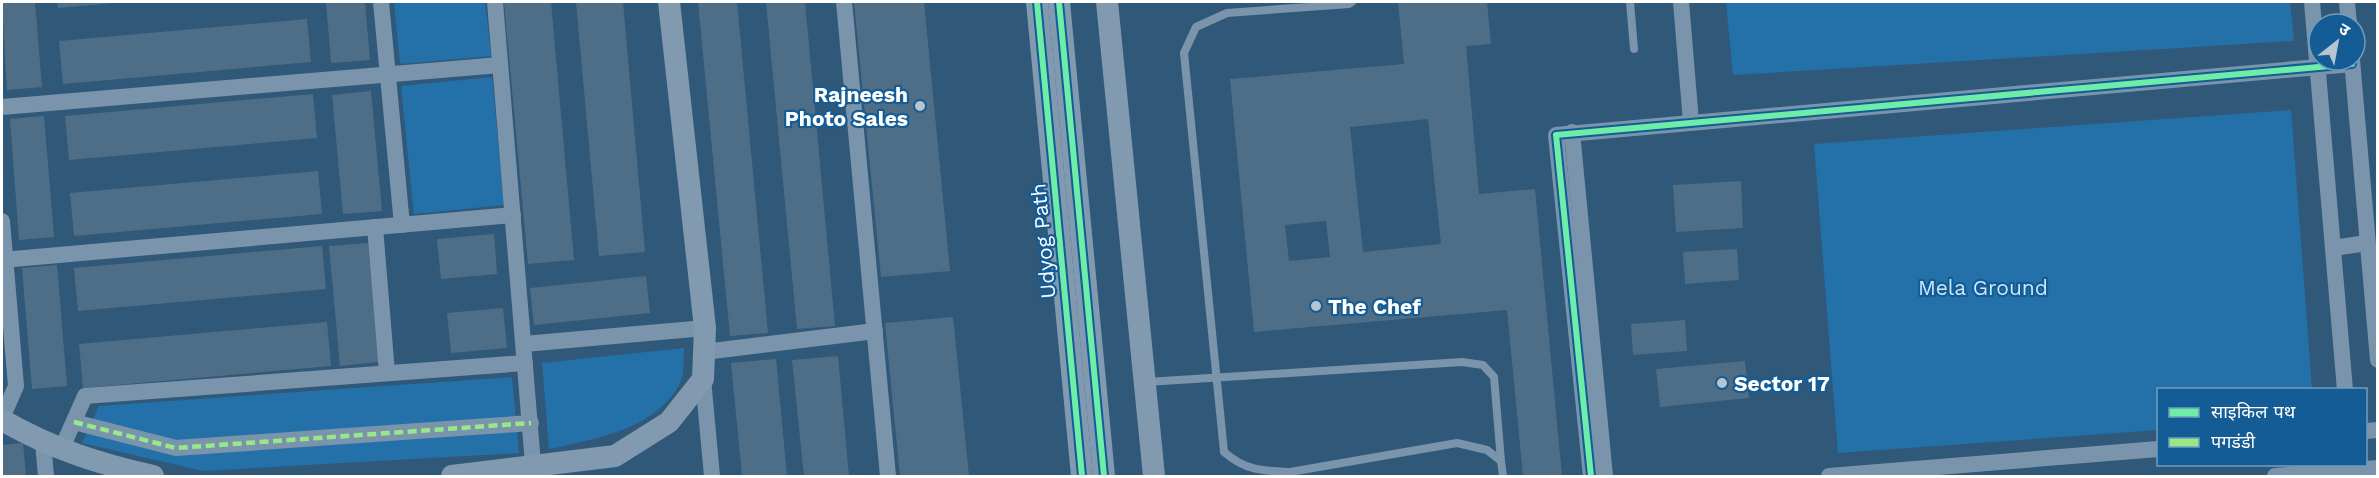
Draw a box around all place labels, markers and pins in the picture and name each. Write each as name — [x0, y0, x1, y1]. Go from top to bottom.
place label: Rajneesh Photo Sales — [785, 82, 908, 131]
marker: Rajneesh Photo Sales — [913, 99, 927, 113]
place label: The Chef — [1328, 294, 1421, 319]
marker: The Chef — [1309, 299, 1323, 313]
place label: Sector 17 — [1734, 371, 1830, 396]
marker: Sector 17 — [1715, 376, 1729, 390]

